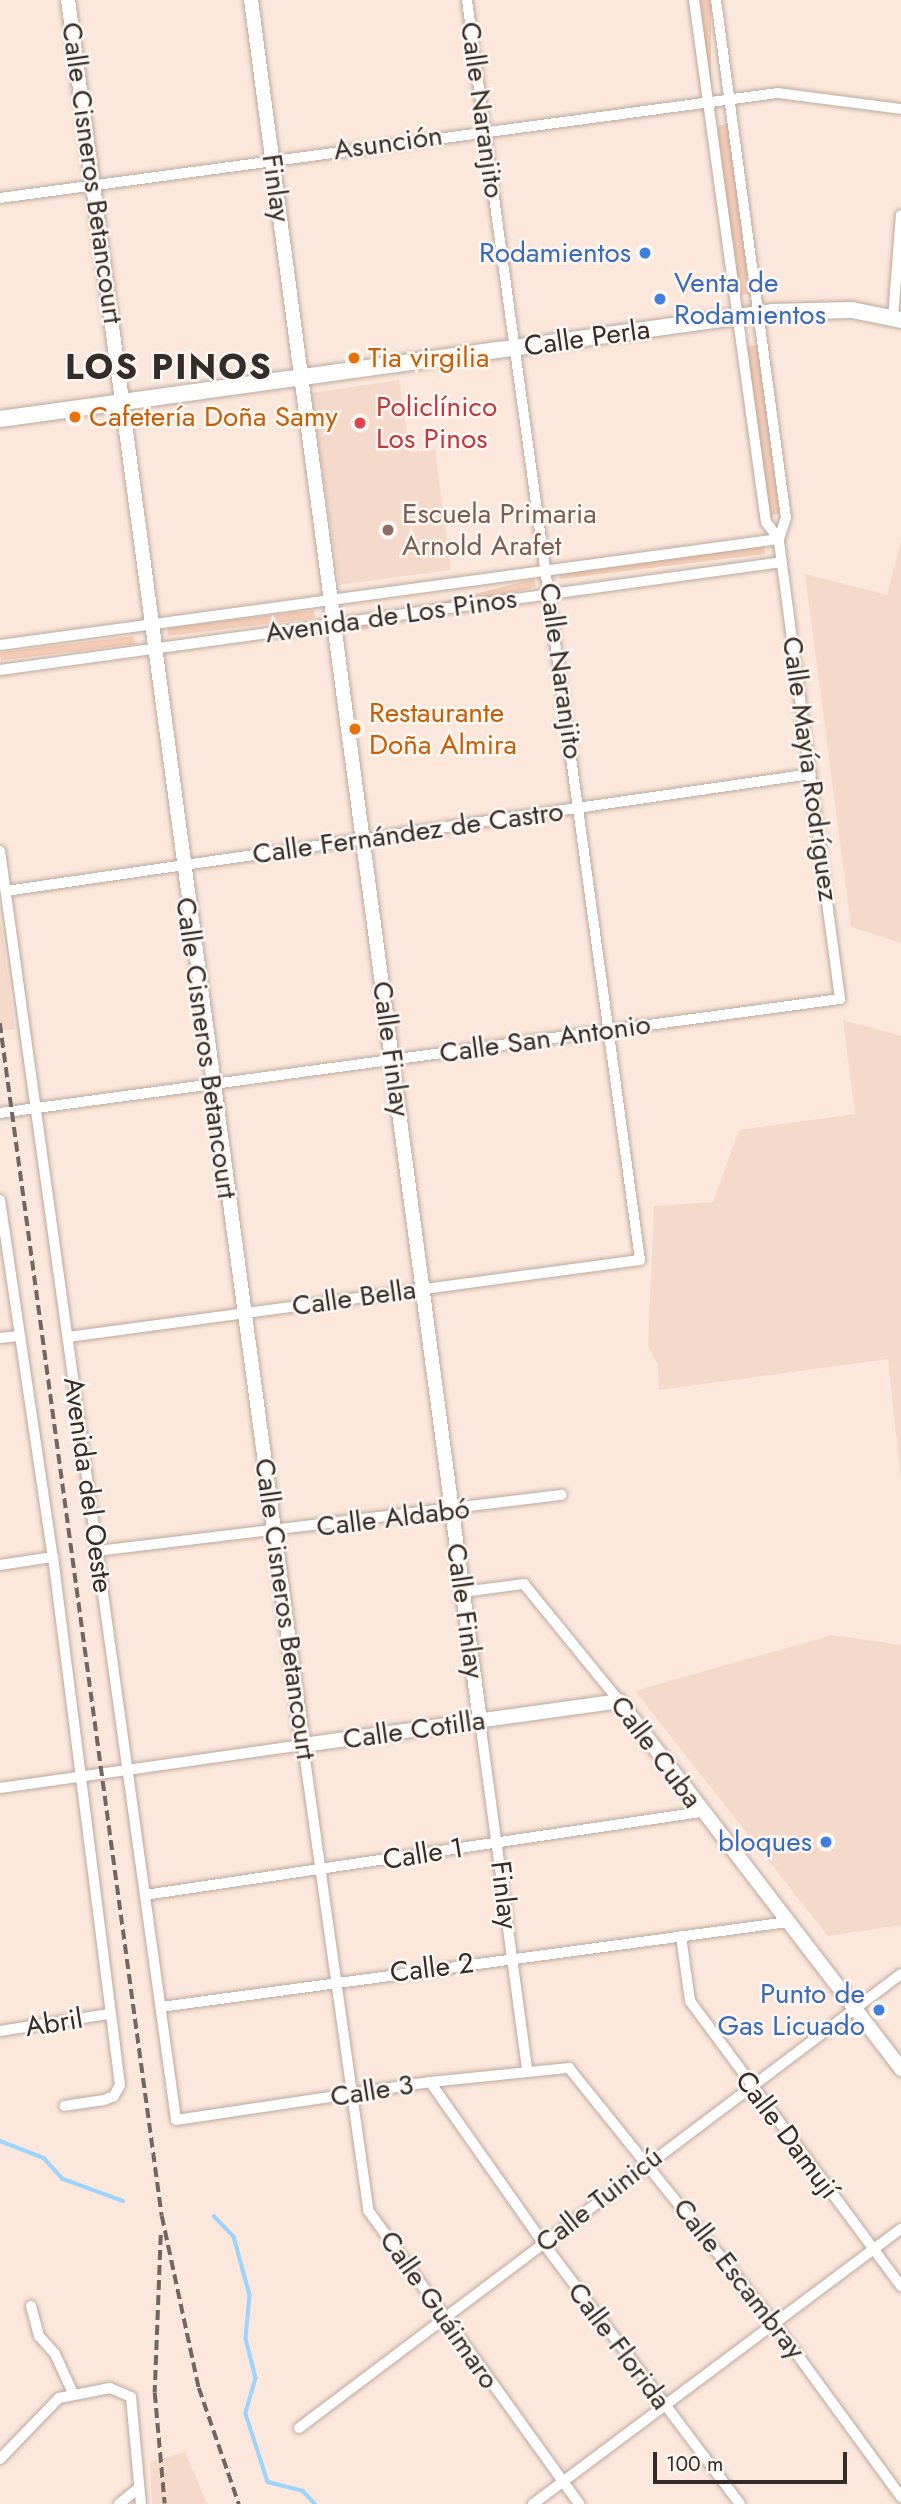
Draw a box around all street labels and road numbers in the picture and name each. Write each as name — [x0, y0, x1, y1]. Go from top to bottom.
street label: Calle Cisneros Betancourt — [54, 20, 130, 326]
street label: Calle Naranjito — [453, 20, 511, 200]
street label: Asunción — [331, 119, 445, 167]
street label: Finlay — [255, 152, 297, 224]
street label: Calle Perla — [522, 313, 652, 363]
street label: Calle Naranjito — [532, 581, 590, 761]
street label: Avenida de Los Pinos — [263, 582, 519, 650]
street label: Calle Mayía Rodríguez — [775, 634, 845, 904]
street label: Calle Fernández de Castro — [250, 795, 566, 871]
street label: Calle Cisneros Betancourt — [168, 895, 244, 1201]
street label: Calle Finlay — [365, 979, 417, 1119]
street label: Calle San Antonio — [437, 1008, 653, 1070]
street label: Calle Bella — [290, 1273, 418, 1323]
street label: Avenida del Oeste — [56, 1375, 120, 1595]
street label: Calle Cisneros Betancourt — [247, 1456, 323, 1762]
street label: Calle Aldabó — [315, 1492, 471, 1544]
street label: Calle Finlay — [439, 1541, 491, 1681]
street label: Calle Cuba — [603, 1689, 709, 1815]
street label: Calle Cotilla — [341, 1703, 487, 1757]
street label: Calle 1 — [380, 1831, 466, 1877]
street label: Finlay — [483, 1859, 525, 1931]
street label: Calle 2 — [388, 1946, 476, 1990]
street label: Abril — [23, 2002, 85, 2044]
street label: Calle Damují — [728, 2064, 846, 2206]
street label: Calle 3 — [328, 2068, 416, 2114]
street label: Calle Tuinicú — [529, 2140, 669, 2260]
street label: Calle Escambray — [666, 2192, 812, 2366]
street label: Calle Guáimaro — [372, 2224, 506, 2396]
street label: Calle Florida — [560, 2276, 678, 2416]

